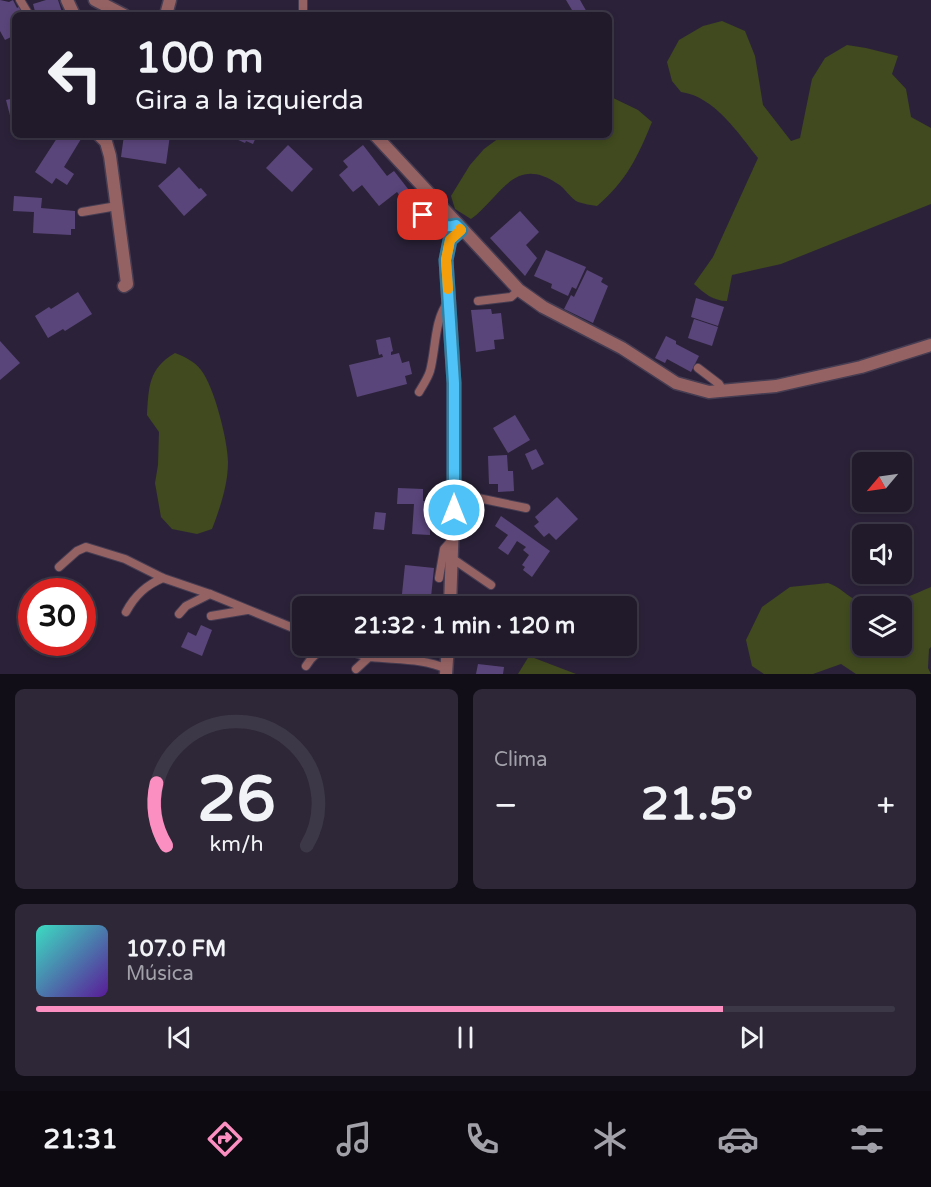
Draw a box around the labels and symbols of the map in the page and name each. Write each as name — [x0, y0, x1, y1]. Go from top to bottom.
pin — [397, 189, 448, 240]
north arrow — [852, 452, 912, 512]
position arrow — [422, 478, 486, 542]
speed limit sign: 30 — [18, 578, 96, 656]

